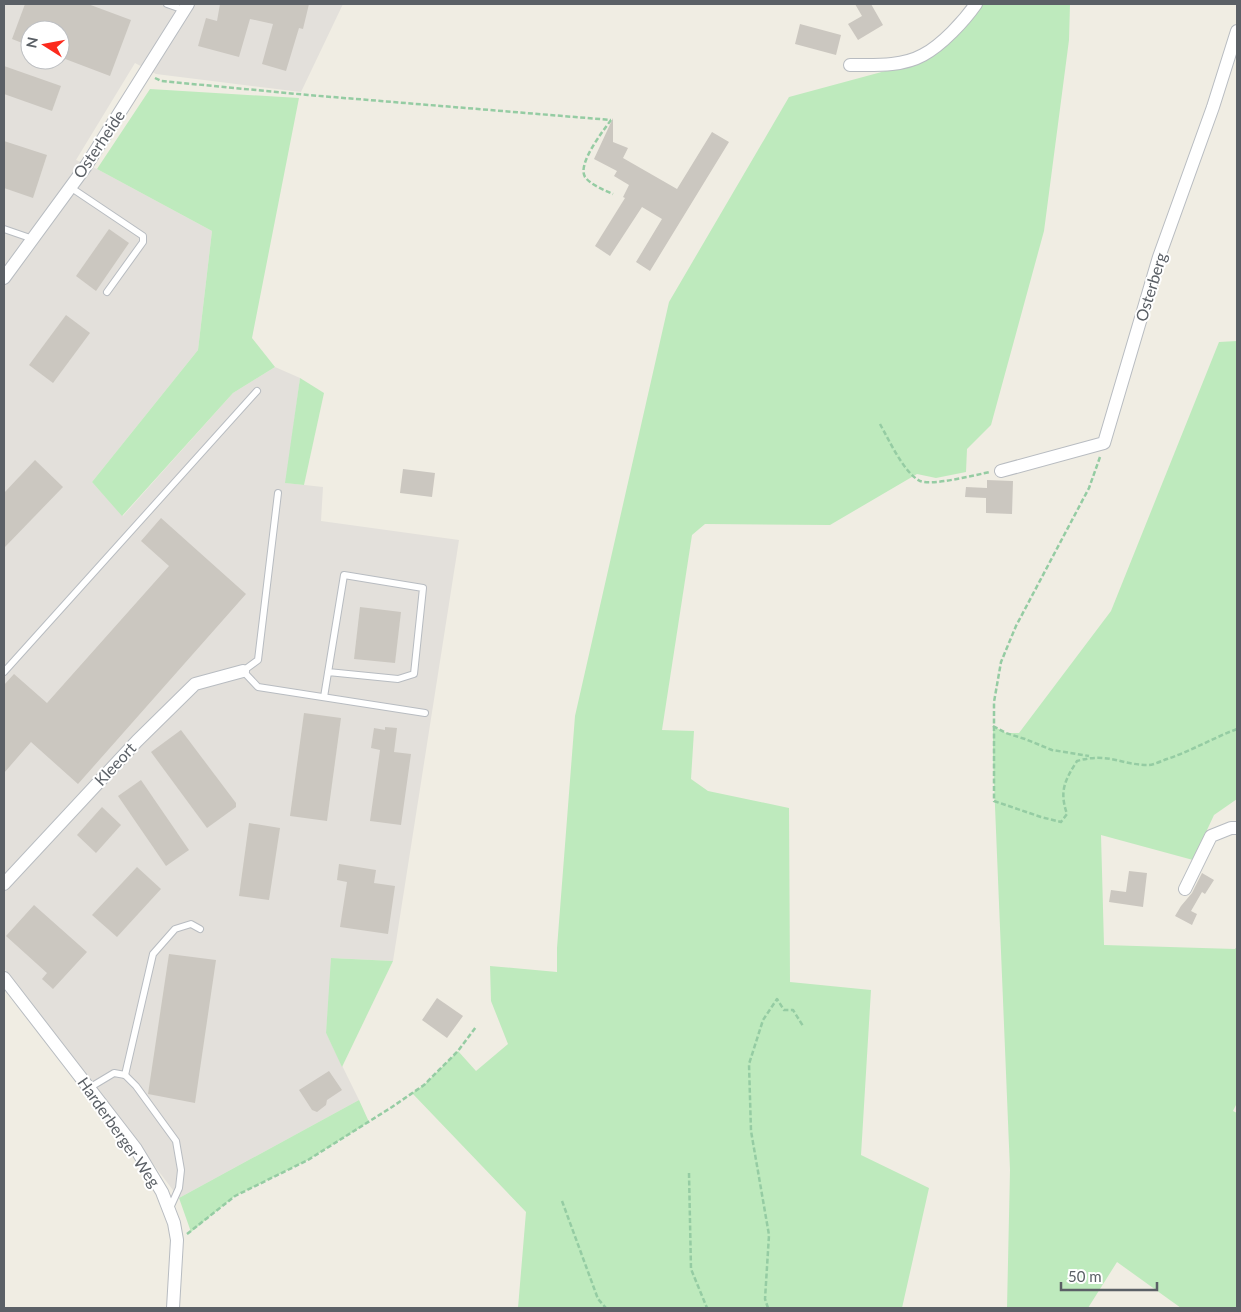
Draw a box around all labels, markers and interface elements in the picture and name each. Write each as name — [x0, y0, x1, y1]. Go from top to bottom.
north arrow — [20, 20, 70, 70]
text: N — [22, 36, 41, 49]
street label: Osterheide — [69, 106, 128, 181]
street label: Osterberg — [1131, 250, 1170, 324]
street label: Kleeort — [90, 738, 139, 789]
street label: Harderberger Weg — [74, 1073, 165, 1190]
scale bar — [1061, 1260, 1157, 1292]
text: 50 m — [1068, 1267, 1102, 1285]

